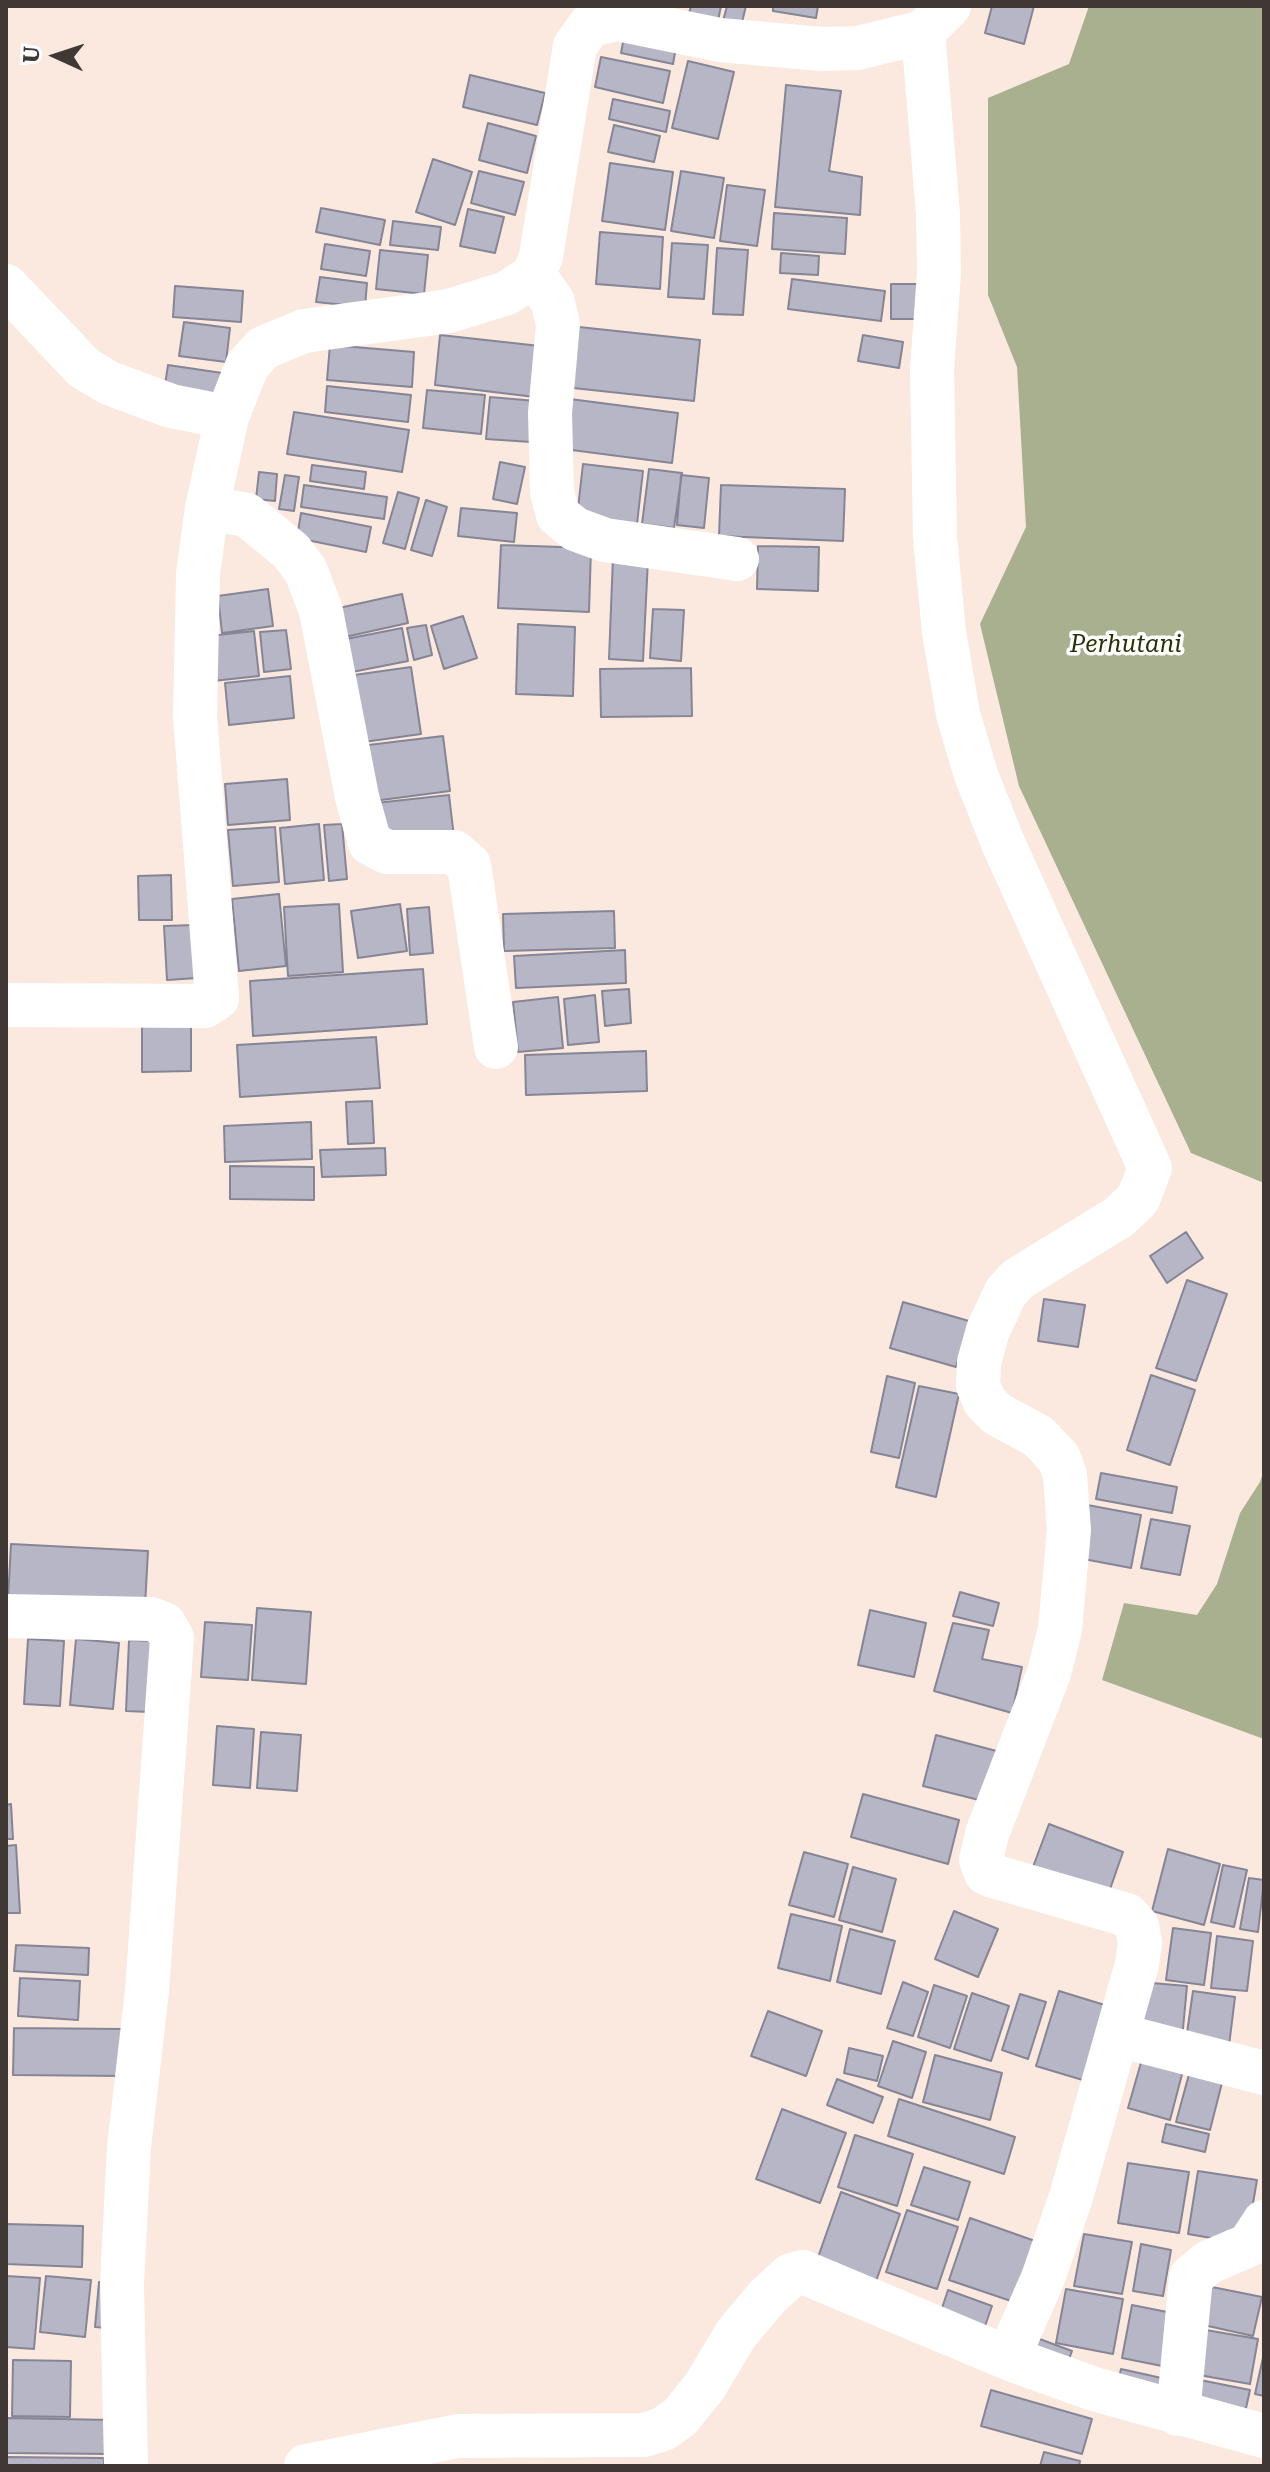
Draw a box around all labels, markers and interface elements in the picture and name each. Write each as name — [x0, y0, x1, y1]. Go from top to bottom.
north arrow — [16, 16, 96, 96]
text: U — [19, 46, 44, 64]
park label: Perhutani — [1070, 631, 1182, 659]

